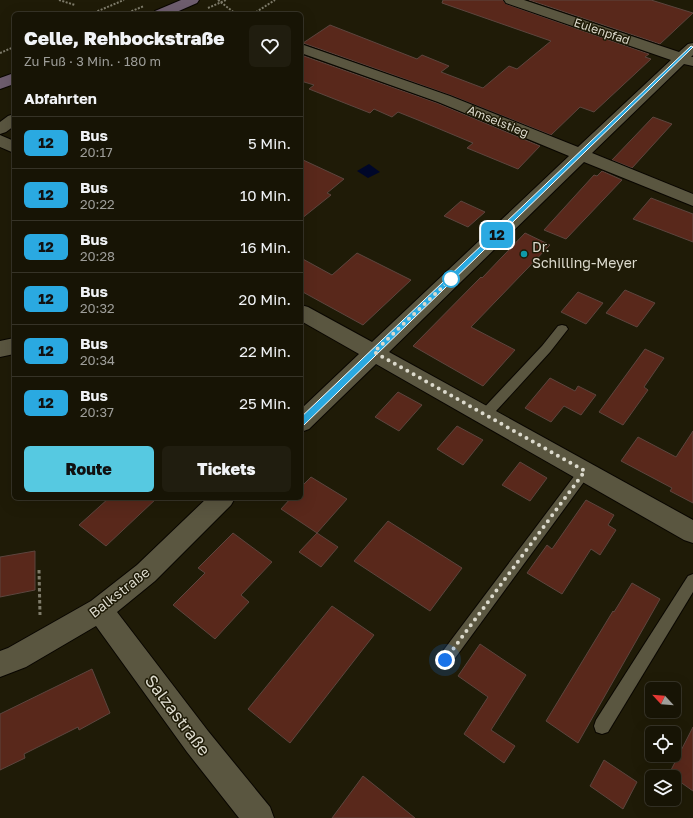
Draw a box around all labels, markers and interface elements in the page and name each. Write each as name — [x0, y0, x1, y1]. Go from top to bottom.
street label: Eulenpfad — [572, 14, 632, 48]
button: heart — [249, 25, 291, 67]
text: Celle, Rehbockstraße — [24, 26, 225, 49]
text: Zu Fuß · 3 Min. · 180 m — [24, 53, 161, 69]
text: Abfahrten — [24, 89, 97, 107]
street label: Amselstieg — [465, 102, 531, 140]
text: Bus — [80, 126, 108, 144]
text: 12 — [38, 134, 54, 151]
text: 5 Min. — [248, 134, 291, 152]
text: 20:17 — [80, 144, 113, 160]
text: Bus — [80, 178, 108, 196]
text: 12 — [38, 186, 54, 203]
text: 10 Min. — [240, 186, 291, 204]
text: 20:22 — [80, 196, 115, 212]
line badge: 12 — [479, 222, 515, 248]
text: 12 — [489, 226, 505, 243]
text: Bus — [80, 230, 108, 248]
text: 12 — [38, 238, 54, 255]
text: 16 Min. — [240, 238, 291, 256]
place label: Dr. Schilling-Meyer — [532, 238, 638, 271]
text: 20:28 — [80, 248, 115, 264]
marker: Dr. Schilling-Meyer — [519, 249, 529, 259]
unlabelled marker — [442, 270, 460, 288]
text: Bus — [80, 282, 108, 300]
text: 12 — [38, 290, 54, 307]
text: 20 Min. — [239, 290, 291, 308]
text: 20:32 — [80, 300, 115, 316]
text: Bus — [80, 334, 108, 352]
text: 12 — [38, 342, 54, 359]
text: 22 Min. — [239, 342, 291, 360]
text: 20:34 — [80, 352, 115, 368]
text: Bus — [80, 386, 108, 404]
text: 12 — [38, 394, 54, 411]
text: 25 Min. — [239, 394, 291, 412]
text: 20:37 — [80, 404, 114, 420]
button: Route — [24, 446, 154, 492]
button: Tickets — [162, 446, 291, 492]
street label: Balkstraße — [85, 563, 153, 621]
your location — [435, 650, 455, 670]
street label: Salzastraße — [141, 670, 215, 760]
north arrow — [645, 682, 681, 718]
map controls — [645, 682, 681, 806]
button: locate — [645, 726, 681, 762]
button: layers — [645, 770, 681, 806]

